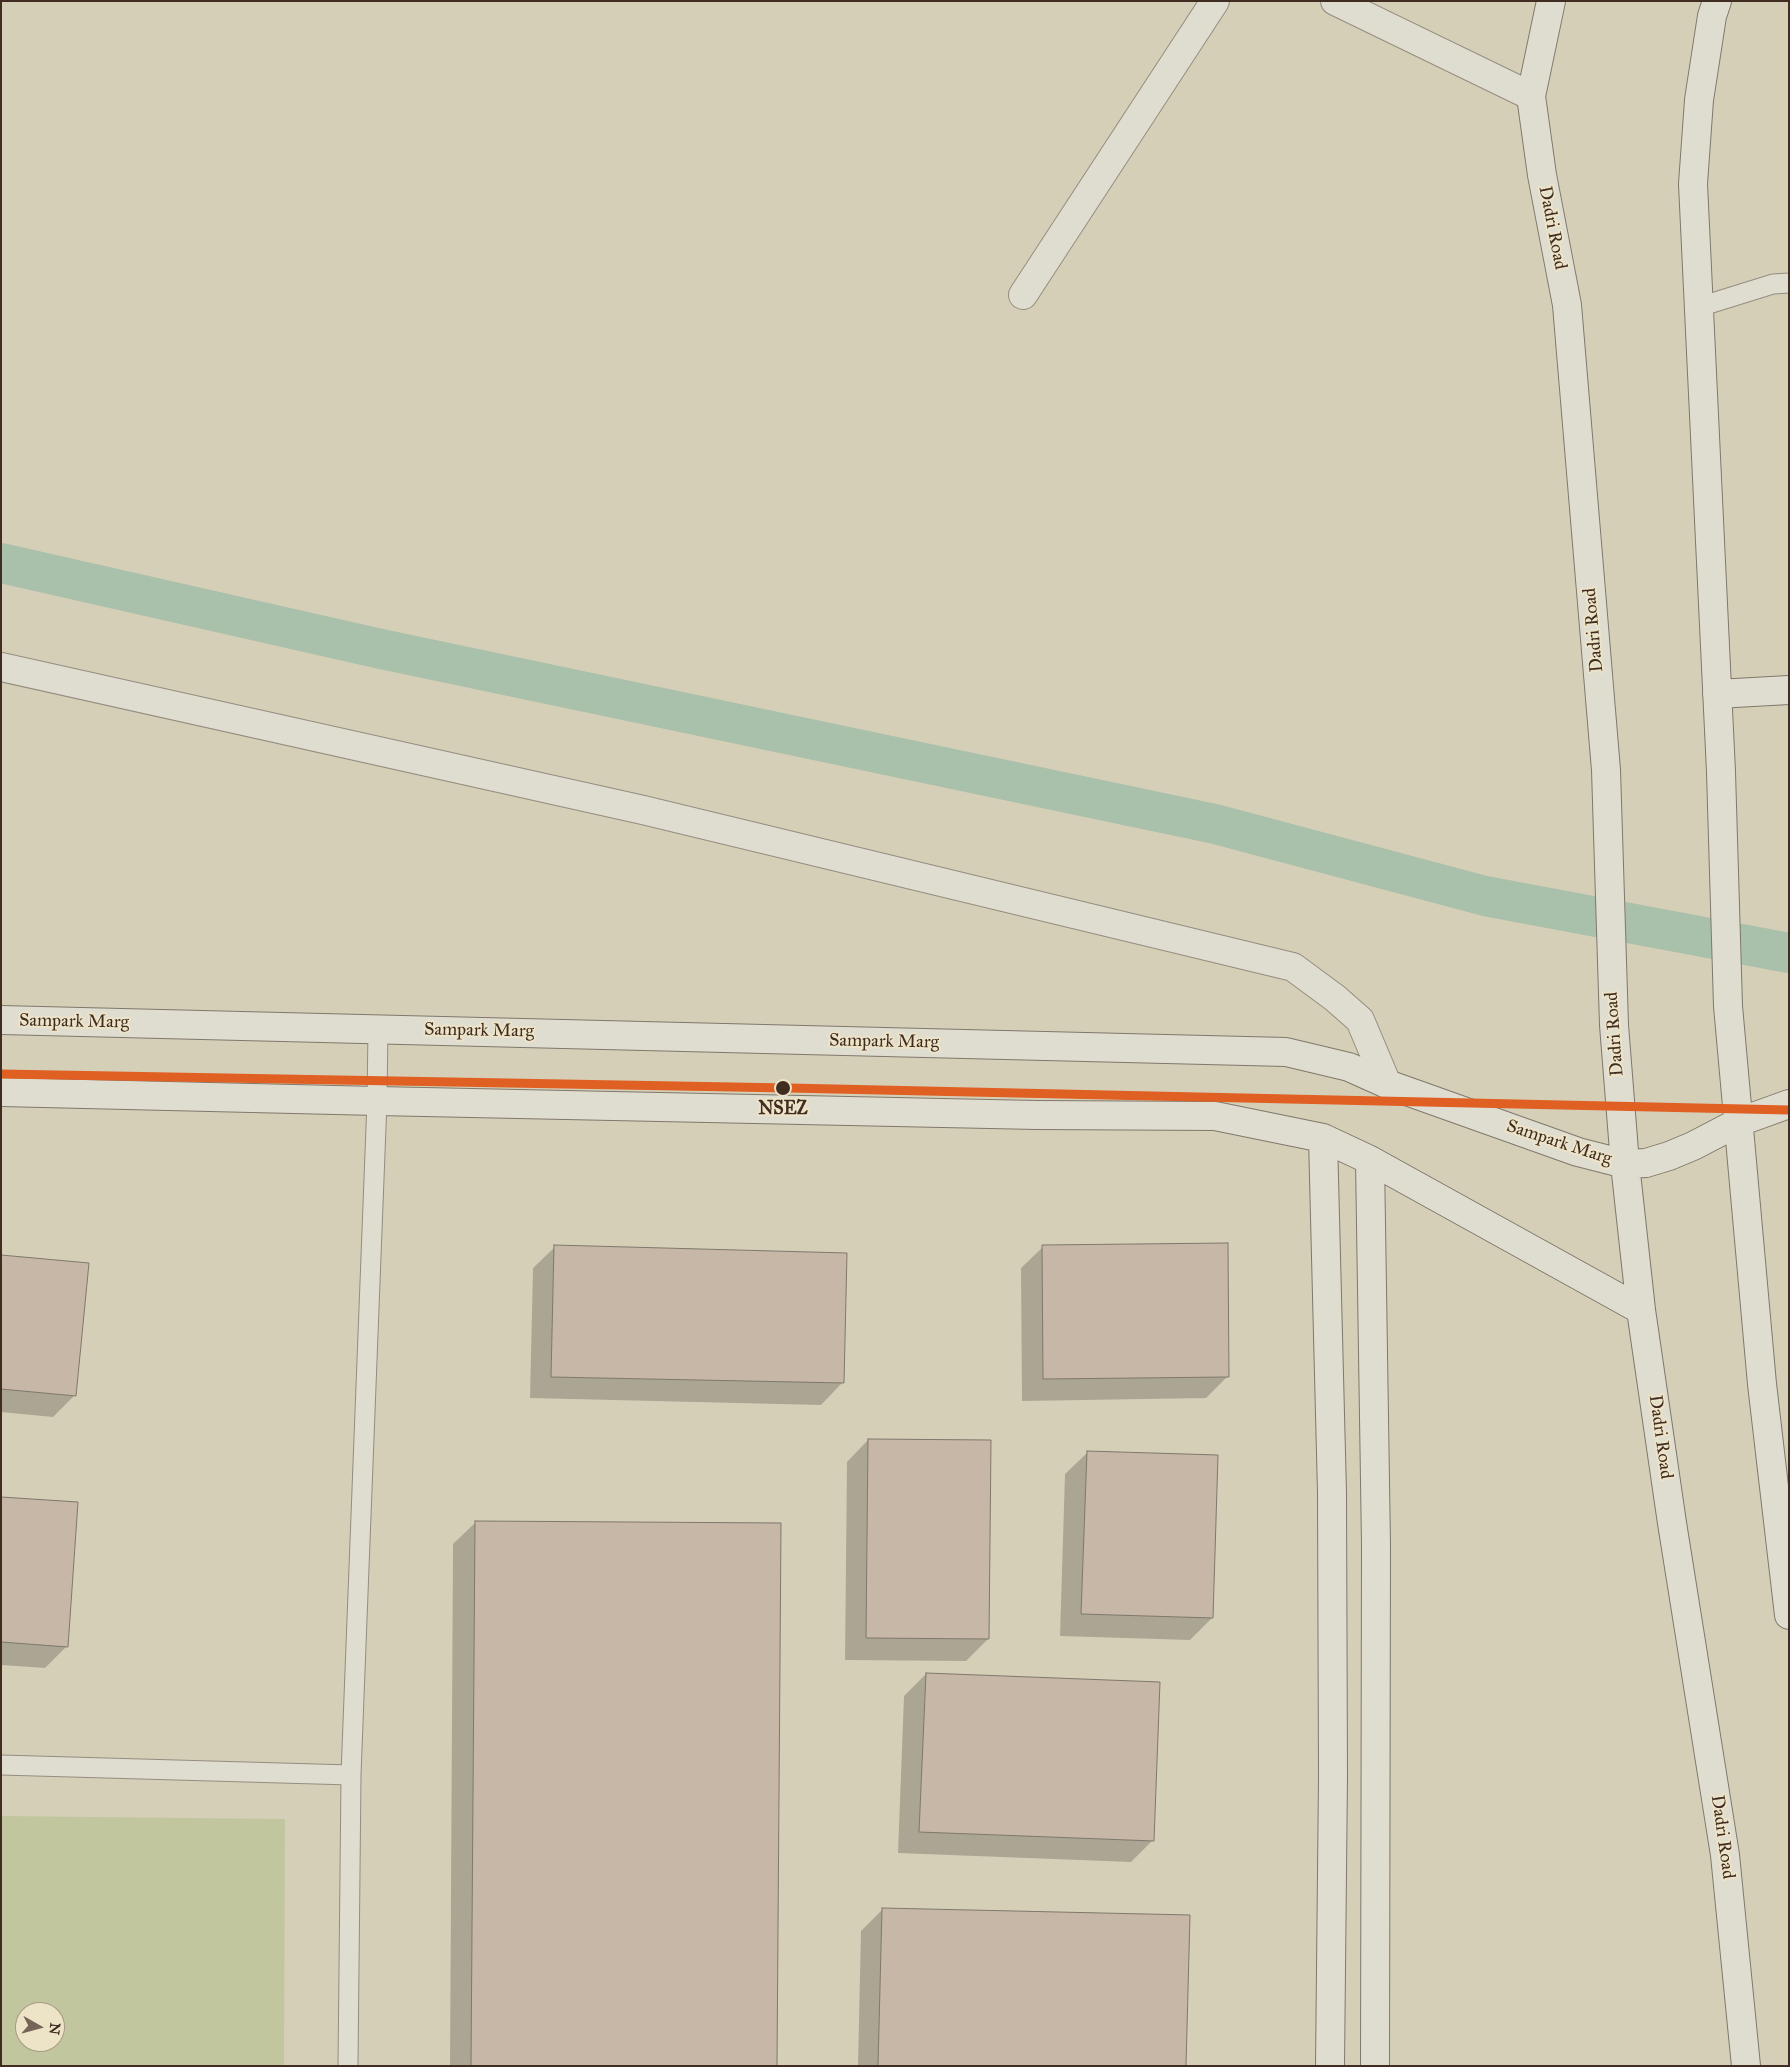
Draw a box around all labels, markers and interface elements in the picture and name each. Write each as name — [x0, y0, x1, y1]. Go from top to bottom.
street label: Dadri Road — [1533, 184, 1571, 272]
street label: Dadri Road — [1580, 587, 1608, 673]
street label: Dadri Road — [1601, 991, 1629, 1077]
street label: Sampark Marg — [19, 1010, 129, 1034]
street label: Sampark Marg — [424, 1019, 534, 1043]
street label: Sampark Marg — [829, 1030, 939, 1054]
marker: NSEZ — [774, 1079, 792, 1097]
place label: NSEZ — [758, 1099, 808, 1121]
street label: Sampark Marg — [1503, 1116, 1615, 1170]
street label: Dadri Road — [1643, 1394, 1677, 1480]
street label: Dadri Road — [1705, 1794, 1739, 1880]
north arrow — [15, 2002, 65, 2052]
text: N — [45, 2022, 64, 2036]

